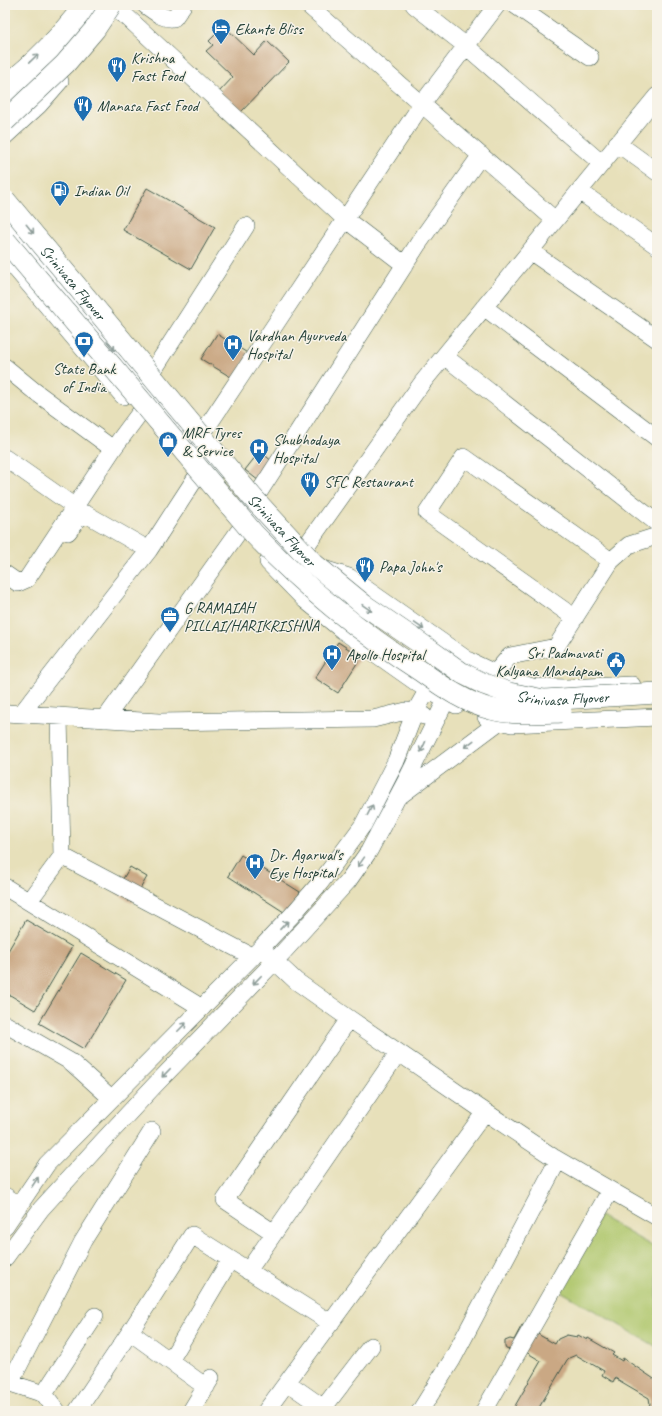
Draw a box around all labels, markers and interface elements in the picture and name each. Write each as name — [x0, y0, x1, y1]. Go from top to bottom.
hotel icon: Ekante Bliss — [210, 17, 232, 45]
place label: Ekante Bliss — [235, 19, 304, 39]
place label: Krishna Fast Food — [131, 48, 187, 86]
one-way arrow — [29, 53, 39, 63]
restaurant icon: Krishna Fast Food — [106, 55, 128, 83]
restaurant icon: Manasa Fast Food — [72, 94, 94, 122]
place label: Manasa Fast Food — [97, 96, 201, 116]
fuel station icon: Indian Oil — [49, 179, 71, 207]
place label: Indian Oil — [74, 181, 131, 201]
one-way arrow — [26, 224, 35, 235]
street label: Srinivasa Flyover — [35, 241, 111, 326]
place label: Vardhan Ayurveda Hospital — [247, 326, 348, 364]
bank icon: State Bank of India — [73, 330, 95, 358]
hospital icon: Vardhan Ayurveda Hospital — [222, 333, 244, 361]
one-way arrow — [107, 341, 116, 351]
place label: State Bank of India — [53, 359, 116, 397]
place label: MRF Tyres & Service — [182, 423, 243, 461]
shop icon: MRF Tyres & Service — [157, 430, 179, 458]
place label: Shubhodaya Hospital — [273, 430, 341, 468]
hospital icon: Shubhodaya Hospital — [248, 437, 270, 465]
restaurant icon: SFC Restaurant — [299, 470, 321, 498]
place label: SFC Restaurant — [324, 472, 415, 492]
street label: Srinivasa Flyover — [243, 490, 321, 572]
restaurant icon: Papa John's — [354, 555, 376, 583]
place label: Papa John's — [379, 557, 443, 577]
place label: G RAMAIAH PILLAI/HARIKRISHNA — [184, 598, 320, 636]
one-way arrow — [362, 604, 373, 612]
office icon: G RAMAIAH PILLAI/HARIKRISHNA — [159, 605, 181, 633]
one-way arrow — [413, 622, 424, 630]
hospital icon: Apollo Hospital — [321, 643, 343, 671]
place label: Sri Padmavati Kalyana Mandapam — [495, 643, 604, 681]
place label: Apollo Hospital — [346, 645, 428, 665]
public building icon: Sri Padmavati Kalyana Mandapam — [605, 650, 627, 678]
street label: Srinivasa Flyover — [515, 686, 611, 711]
one-way arrow — [464, 740, 475, 748]
one-way arrow — [419, 741, 426, 753]
one-way arrow — [367, 805, 374, 817]
place label: Dr. Agarwal's Eye Hospital — [269, 845, 344, 883]
hospital icon: Dr. Agarwal's Eye Hospital — [244, 852, 266, 880]
one-way arrow — [357, 856, 365, 867]
one-way arrow — [279, 920, 288, 930]
one-way arrow — [252, 975, 262, 985]
one-way arrow — [177, 1022, 187, 1032]
one-way arrow — [161, 1068, 171, 1078]
one-way arrow — [31, 1176, 39, 1187]

